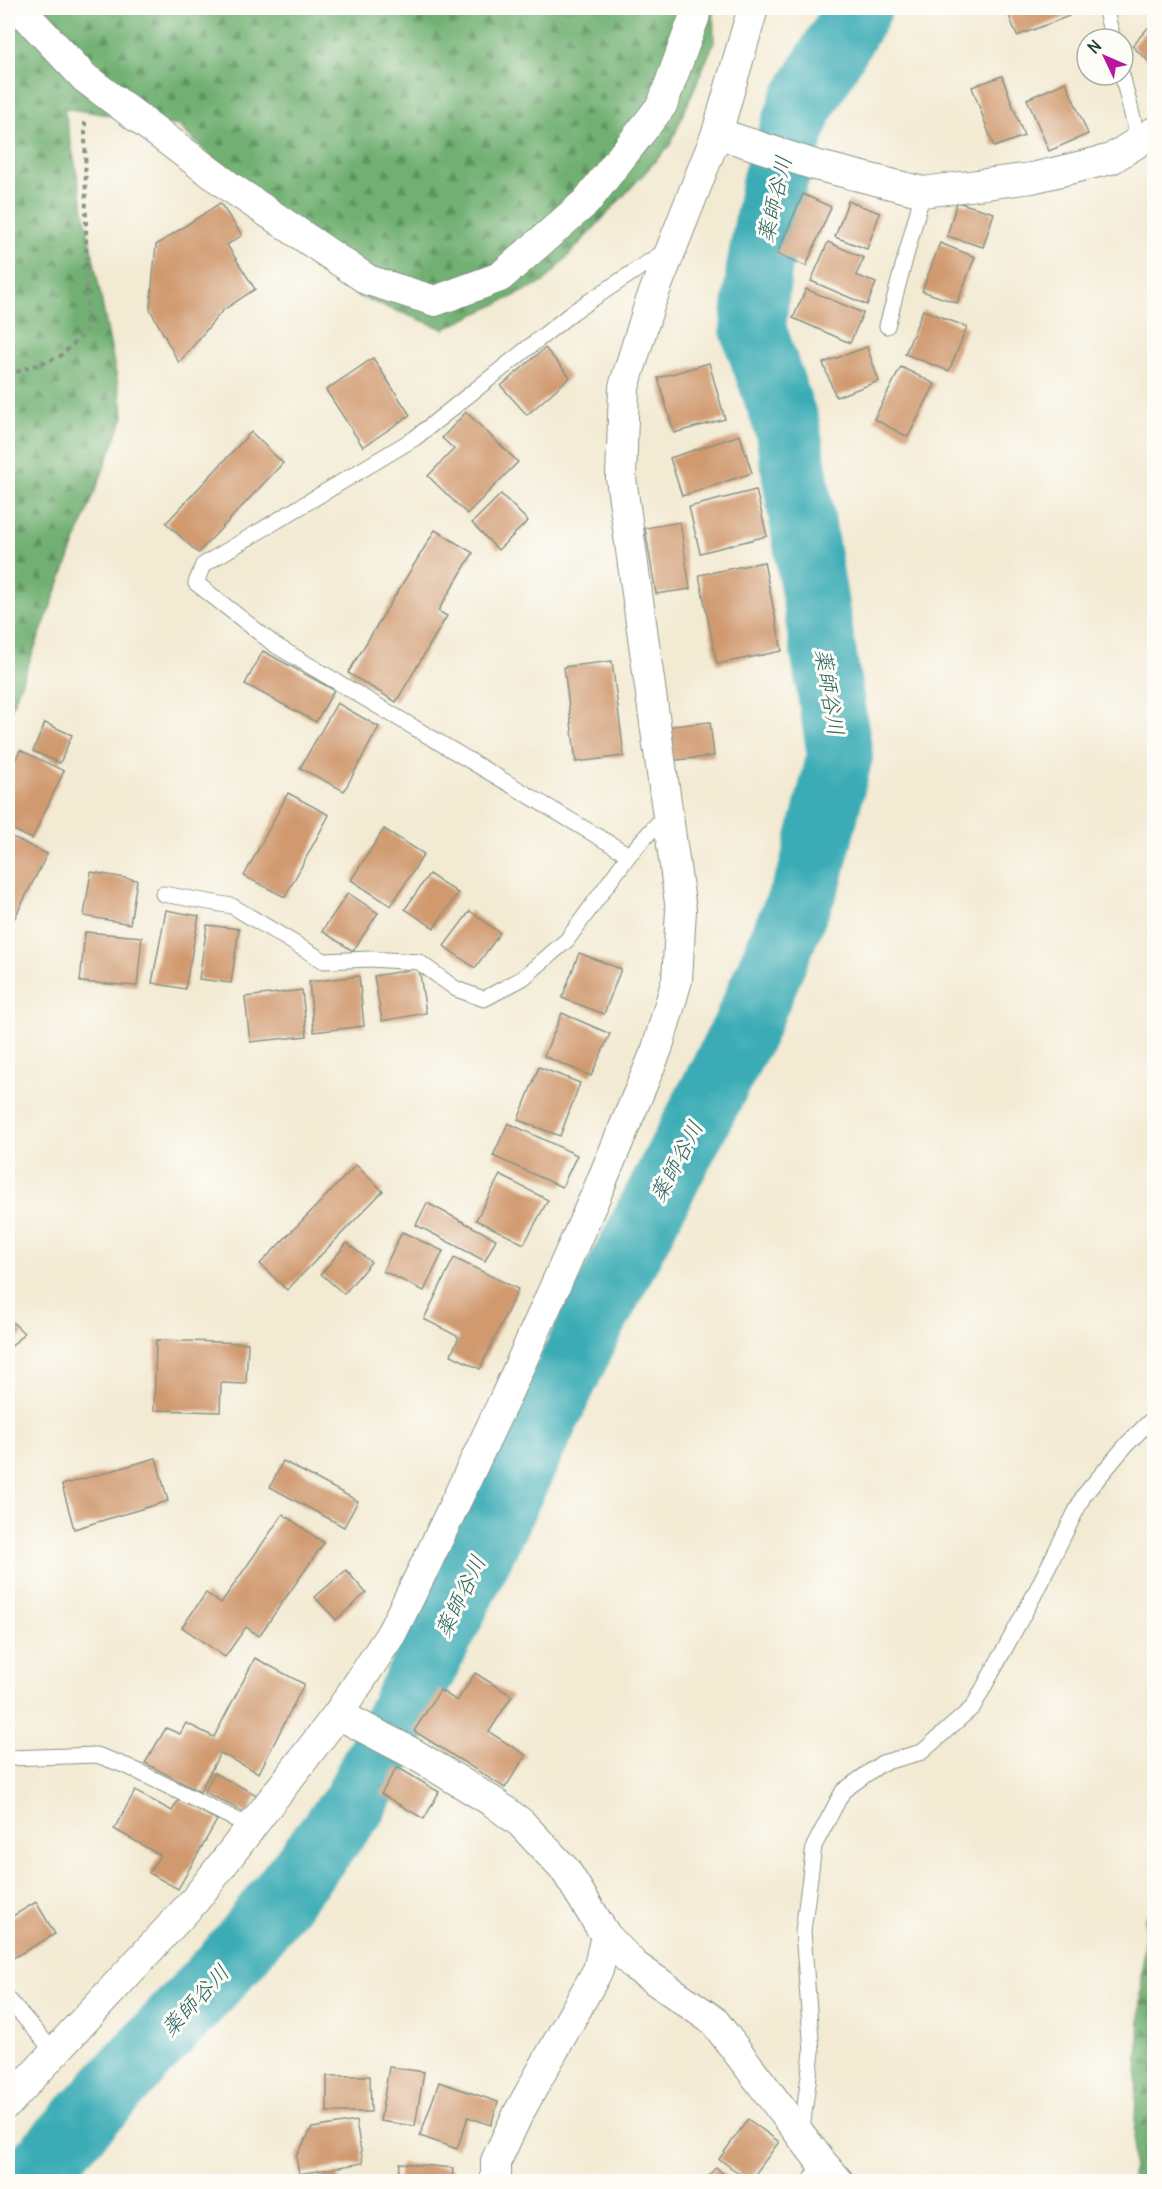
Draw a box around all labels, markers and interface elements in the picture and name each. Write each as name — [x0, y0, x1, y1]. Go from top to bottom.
north arrow — [1075, 27, 1135, 87]
text: N — [1083, 36, 1105, 58]
water label: 薬師谷川 — [750, 153, 798, 245]
water label: 薬師谷川 — [809, 646, 851, 738]
water label: 薬師谷川 — [643, 1116, 709, 1206]
water label: 薬師谷川 — [428, 1550, 492, 1642]
water label: 薬師谷川 — [155, 1958, 235, 2042]

